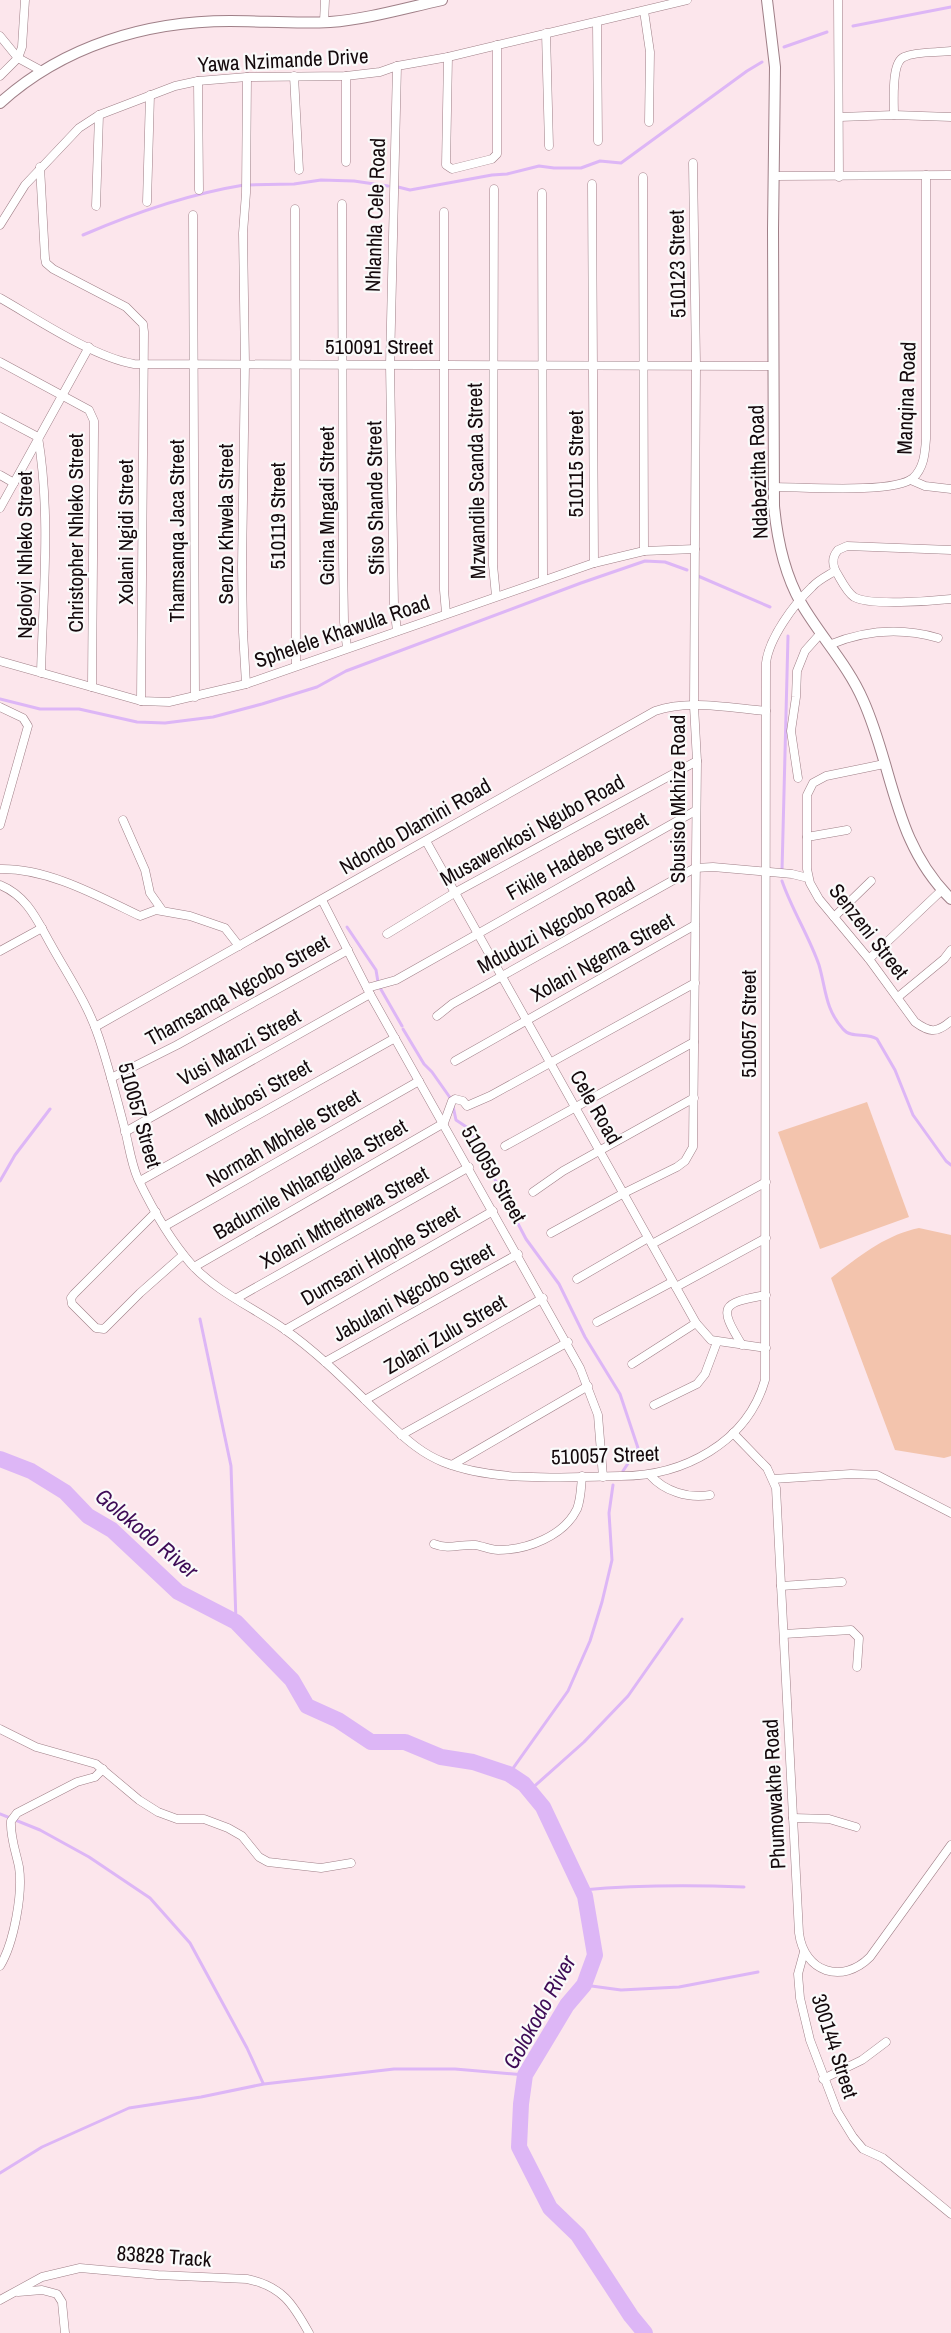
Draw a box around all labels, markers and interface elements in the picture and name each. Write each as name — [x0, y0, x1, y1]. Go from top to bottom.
street label: Yawa Nzimande Drive — [197, 41, 369, 79]
street label: Nhlanhla Cele Road — [358, 137, 392, 293]
street label: 510123 Street — [662, 209, 692, 318]
street label: 510091 Street — [325, 332, 433, 361]
street label: Manqina Road — [890, 341, 922, 455]
street label: Mzwandile Scanda Street — [460, 382, 492, 579]
street label: Ndabezitha Road — [741, 405, 775, 539]
street label: 510115 Street — [561, 410, 590, 517]
street label: Sfiso Shande Street — [359, 420, 391, 575]
street label: Gcina Mngadi Street — [312, 426, 341, 585]
street label: Christopher Nhleko Street — [61, 433, 90, 633]
street label: Thamsanqa Jaca Street — [162, 439, 191, 622]
street label: Senzo Khwela Street — [211, 443, 240, 604]
street label: Xolani Ngidi Street — [111, 459, 140, 605]
street label: 510119 Street — [263, 462, 292, 569]
street label: Ngoloyi Nhleko Street — [10, 471, 39, 639]
street label: Sphelele Khawula Road — [250, 587, 434, 675]
street label: Sbusiso Mkhize Road — [663, 715, 692, 883]
street label: Musawenkosi Ngubo Road — [435, 767, 629, 893]
street label: Ndondo Dlamini Road — [334, 771, 496, 881]
street label: Fikile Hadebe Street — [501, 805, 653, 907]
street label: Mduduzi Ngcobo Road — [472, 870, 640, 980]
street label: Senzeni Street — [823, 877, 916, 985]
street label: Xolani Ngema Street — [525, 906, 679, 1008]
street label: Thamsanqa Ngcobo Street — [140, 927, 334, 1053]
street label: 510057 Street — [734, 970, 763, 1078]
street label: Vusi Manzi Street — [172, 1001, 306, 1093]
street label: Mdubosi Street — [200, 1052, 316, 1134]
street label: 510057 Street — [111, 1059, 169, 1171]
street label: Cele Road — [563, 1065, 629, 1149]
street label: Normah Mbhele Street — [201, 1082, 365, 1194]
street label: Badumile Nhlangulela Street — [208, 1112, 412, 1246]
street label: 510059 Street — [454, 1120, 534, 1228]
street label: Xolani Mthethewa Street — [255, 1159, 433, 1275]
street label: Dumsani Hlophe Street — [295, 1198, 465, 1312]
street label: Jabulani Ngcobo Street — [327, 1236, 499, 1348]
street label: Zolani Zulu Street — [378, 1287, 512, 1381]
street label: 510057 Street — [550, 1439, 660, 1471]
water label: Golokodo River — [89, 1481, 205, 1585]
street label: Phumowakhe Road — [756, 1718, 792, 1870]
water label: Golokodo River — [495, 1949, 583, 2074]
street label: 300144 Street — [804, 1990, 866, 2102]
street label: 83828 Track — [116, 2238, 213, 2274]

